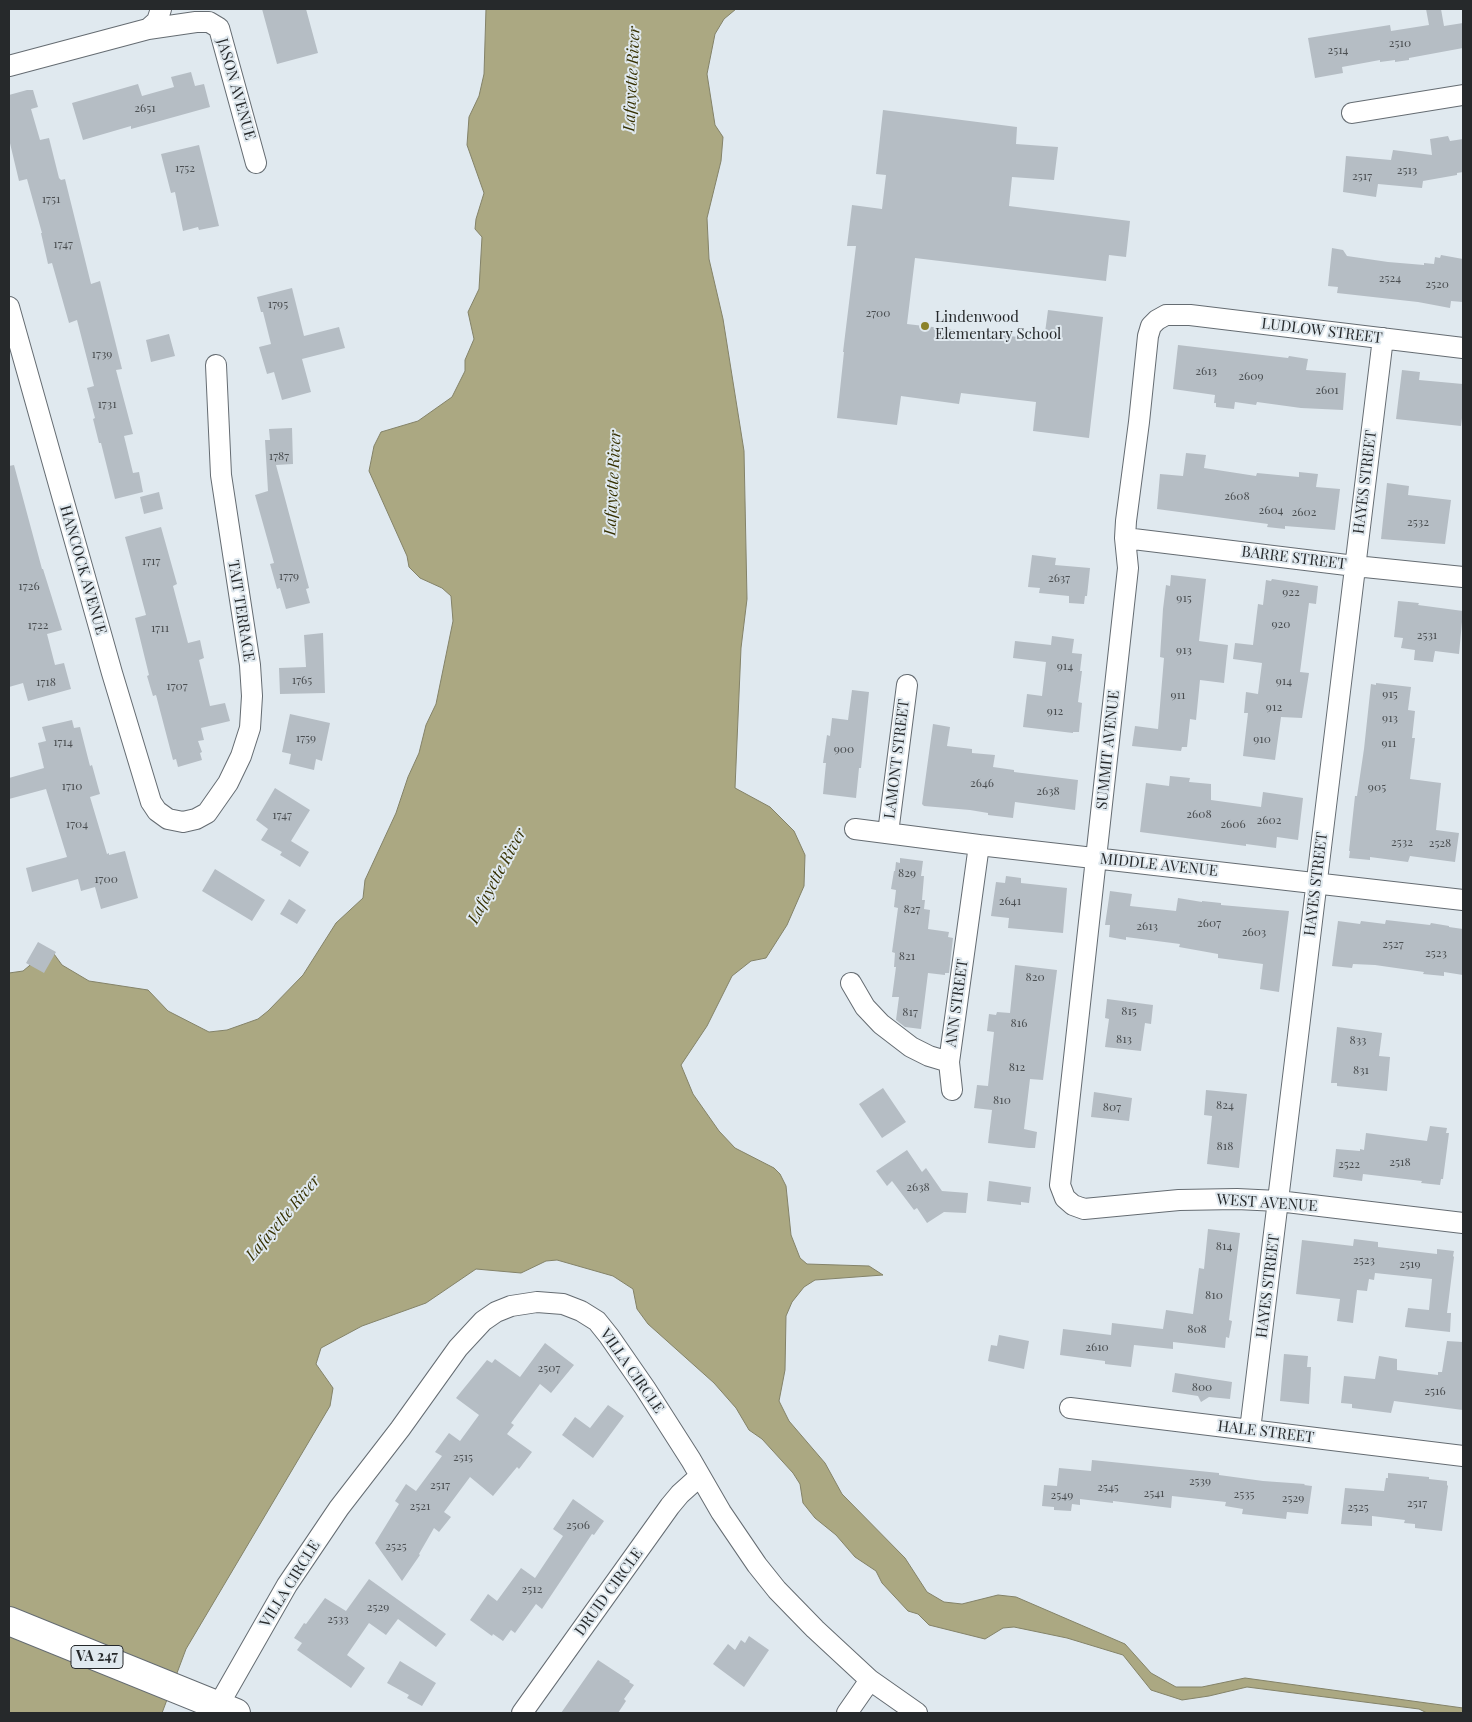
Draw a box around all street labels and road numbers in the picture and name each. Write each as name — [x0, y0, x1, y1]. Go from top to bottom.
street label: JASON AVENUE — [213, 36, 259, 142]
street label: LUDLOW STREET — [1261, 315, 1383, 347]
street label: HAYES STREET — [1350, 429, 1380, 535]
street label: HANCOCK AVENUE — [56, 503, 110, 637]
street label: BARRE STREET — [1241, 543, 1347, 573]
street label: TAIT TERRACE — [224, 559, 258, 663]
street label: SUMMIT AVENUE — [1093, 689, 1123, 811]
street label: LAMONT STREET — [881, 698, 913, 820]
street label: HAYES STREET — [1301, 831, 1331, 937]
street label: MIDDLE AVENUE — [1099, 850, 1219, 880]
street label: ANN STREET — [942, 958, 972, 1048]
street label: WEST AVENUE — [1216, 1190, 1318, 1216]
street label: HAYES STREET — [1253, 1233, 1283, 1339]
street label: VILLA CIRCLE — [596, 1325, 668, 1417]
street label: HALE STREET — [1217, 1417, 1315, 1447]
street label: VILLA CIRCLE — [256, 1537, 324, 1631]
street label: DRUID CIRCLE — [571, 1545, 647, 1639]
road number: VA 247 — [71, 1645, 123, 1668]

